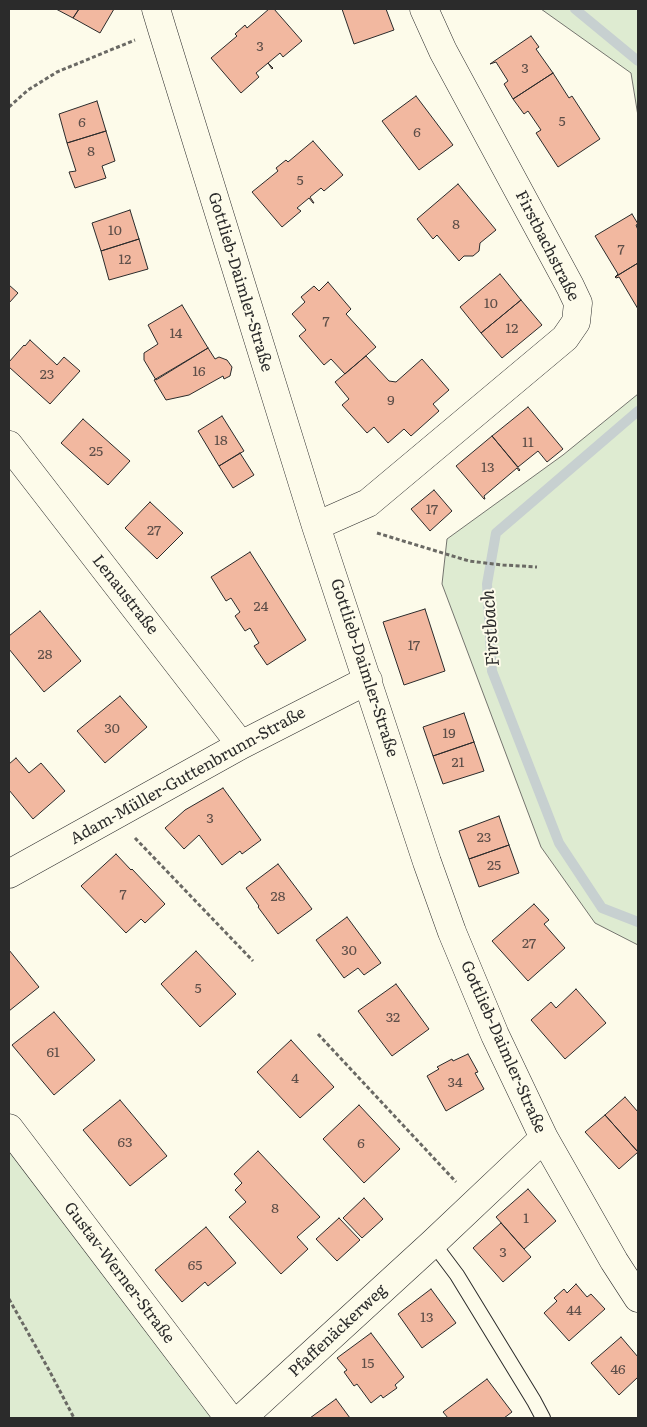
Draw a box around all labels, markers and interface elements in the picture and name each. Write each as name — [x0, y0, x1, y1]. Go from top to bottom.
house number: 3 — [256, 39, 264, 55]
house number: 3 — [521, 61, 529, 77]
house number: 5 — [558, 114, 566, 130]
house number: 6 — [78, 115, 86, 131]
house number: 6 — [413, 125, 421, 141]
house number: 8 — [87, 144, 95, 160]
house number: 5 — [296, 173, 304, 189]
street label: Firstbachstraße — [511, 188, 583, 304]
street label: Gottlieb-Daimler-Straße — [204, 190, 276, 374]
house number: 8 — [452, 217, 460, 233]
house number: 10 — [108, 223, 122, 239]
house number: 7 — [617, 242, 625, 258]
house number: 12 — [119, 252, 131, 268]
house number: 10 — [484, 296, 498, 312]
house number: 7 — [322, 314, 330, 330]
house number: 12 — [506, 321, 518, 337]
house number: 14 — [170, 326, 182, 342]
house number: 16 — [192, 364, 206, 380]
house number: 23 — [40, 367, 54, 383]
house number: 9 — [387, 393, 395, 409]
house number: 18 — [214, 433, 228, 449]
house number: 11 — [522, 435, 534, 451]
house number: 25 — [89, 444, 103, 460]
house number: 13 — [481, 460, 495, 476]
house number: 17 — [426, 502, 438, 518]
house number: 27 — [147, 523, 161, 539]
street label: Lenaustraße — [88, 551, 162, 639]
street label: Gottlieb-Daimler-Straße — [326, 576, 402, 760]
water label: Firstbach — [478, 589, 504, 667]
house number: 24 — [254, 599, 268, 615]
house number: 17 — [408, 638, 420, 654]
house number: 28 — [38, 647, 52, 663]
street label: Adam-Müller-Guttenbrunn-Straße — [67, 703, 309, 849]
house number: 30 — [104, 721, 120, 737]
house number: 19 — [442, 726, 456, 742]
house number: 21 — [452, 755, 464, 771]
house number: 3 — [206, 811, 214, 827]
house number: 23 — [477, 830, 491, 846]
house number: 25 — [487, 858, 501, 874]
house number: 7 — [119, 887, 127, 903]
house number: 28 — [271, 889, 285, 905]
house number: 27 — [522, 936, 536, 952]
house number: 30 — [341, 943, 357, 959]
street label: Gottlieb-Daimler-Straße — [456, 958, 550, 1136]
house number: 5 — [194, 981, 202, 997]
house number: 32 — [386, 1010, 400, 1026]
house number: 61 — [46, 1045, 60, 1061]
house number: 4 — [291, 1071, 299, 1087]
house number: 34 — [447, 1075, 463, 1091]
house number: 63 — [117, 1135, 133, 1151]
house number: 6 — [357, 1136, 365, 1152]
street label: Gustav-Werner-Straße — [60, 1199, 178, 1347]
house number: 8 — [271, 1201, 279, 1217]
house number: 1 — [523, 1211, 529, 1227]
house number: 3 — [499, 1245, 507, 1261]
house number: 65 — [188, 1258, 202, 1274]
street label: Pfaffenäckerweg — [285, 1281, 391, 1381]
house number: 44 — [566, 1303, 582, 1319]
house number: 13 — [420, 1310, 434, 1326]
house number: 15 — [362, 1356, 374, 1372]
house number: 46 — [610, 1362, 626, 1378]

